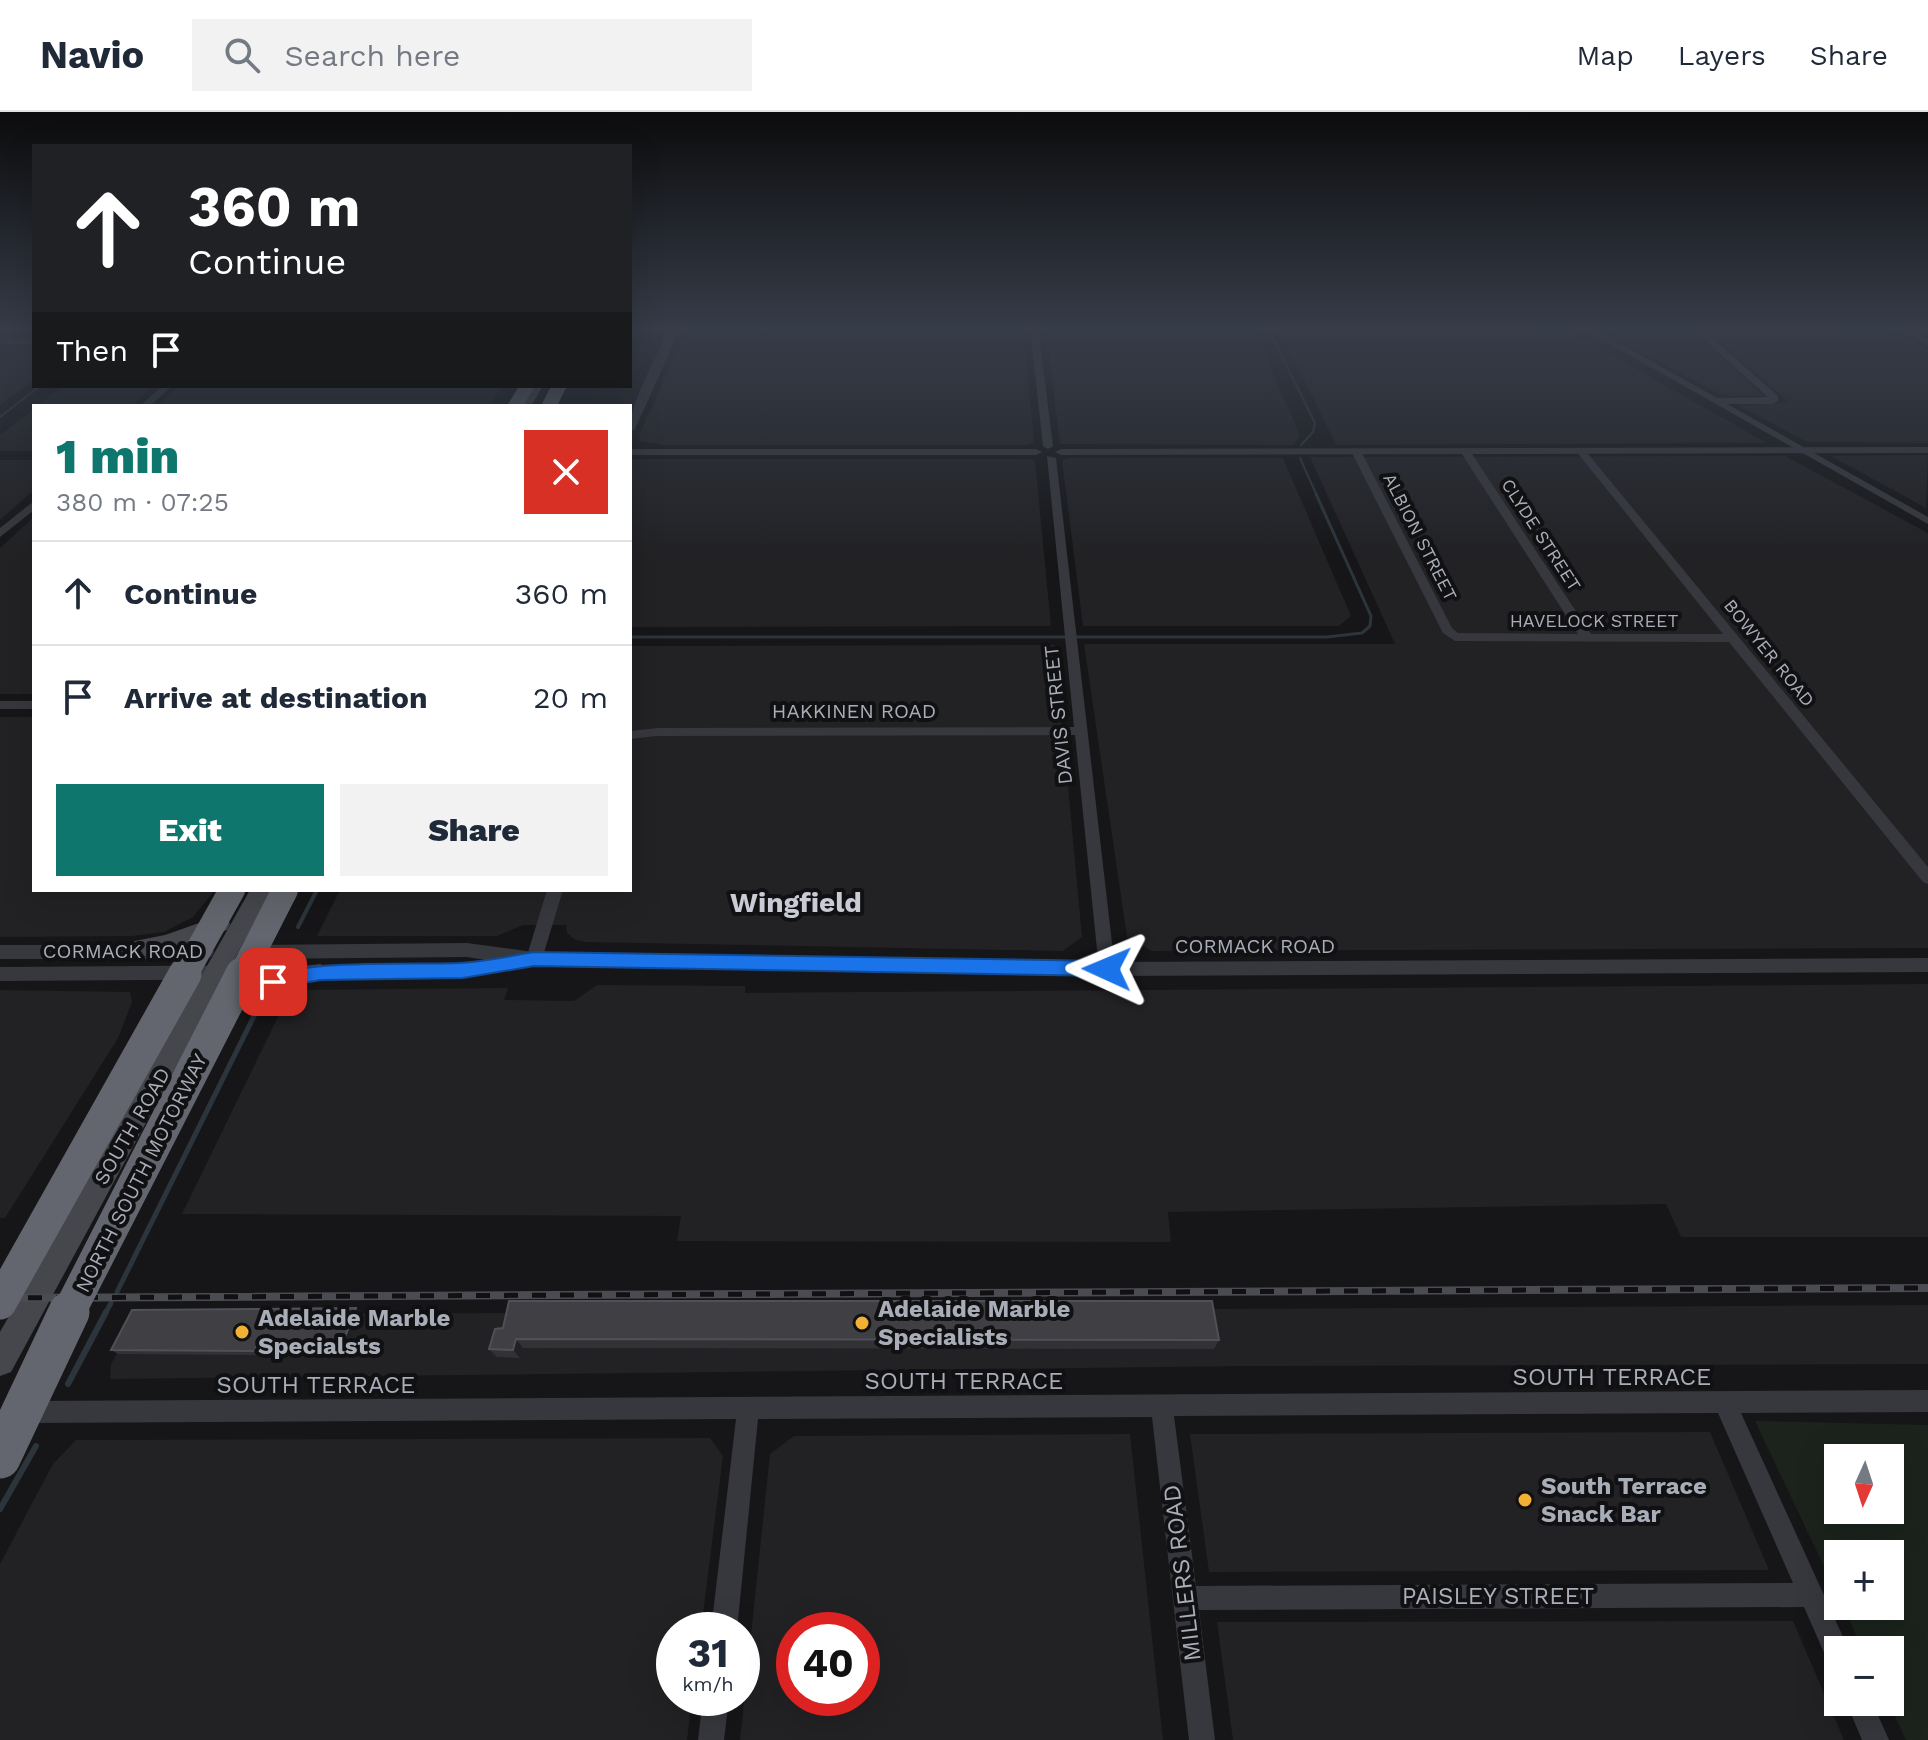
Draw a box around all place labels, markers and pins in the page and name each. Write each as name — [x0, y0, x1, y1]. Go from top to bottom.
pin — [239, 948, 307, 1016]
place label: Adelaide Marble Specialists — [878, 1295, 1070, 1351]
place label: Adelaide Marble Specialsts — [258, 1304, 450, 1360]
marker: Adelaide Marble Specialists — [853, 1314, 871, 1332]
marker: Adelaide Marble Specialsts — [233, 1323, 251, 1341]
place label: South Terrace Snack Bar — [1541, 1472, 1707, 1528]
marker: South Terrace Snack Bar — [1516, 1491, 1534, 1509]

